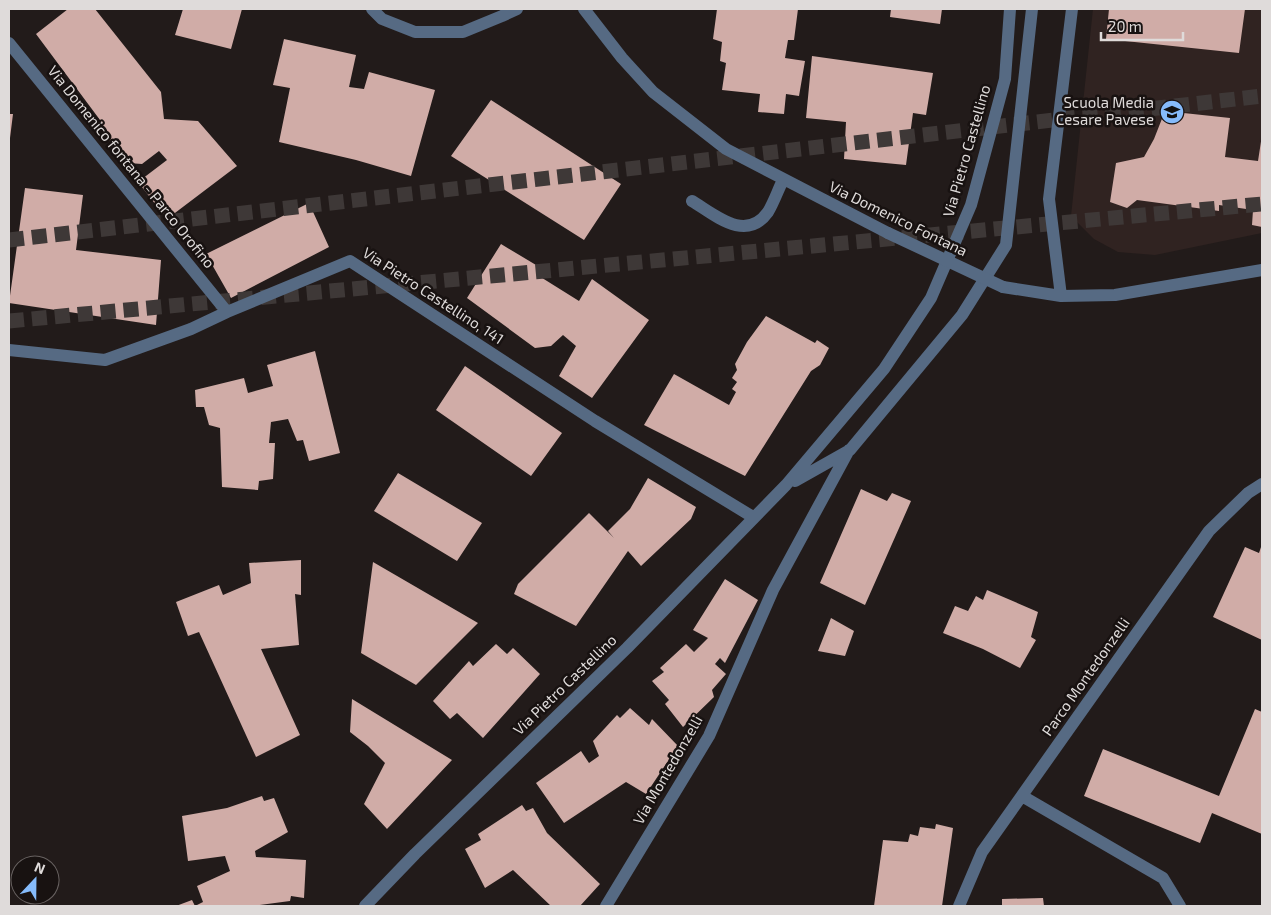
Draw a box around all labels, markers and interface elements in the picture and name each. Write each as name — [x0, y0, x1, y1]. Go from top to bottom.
scale bar — [1101, 10, 1184, 42]
text: 20 m — [1108, 17, 1142, 35]
street label: Via Domenico fontana - Parco Orofino — [45, 62, 219, 271]
street label: Via Pietro Castellino — [939, 83, 994, 219]
place label: Scuola Media Cesare Pavese — [1056, 93, 1154, 128]
school or university icon: Scuola Media Cesare Pavese — [1159, 99, 1185, 125]
street label: Via Domenico Fontana — [826, 177, 971, 259]
street label: Via Pietro Castellino, 141 — [360, 243, 507, 347]
street label: Parco Montedonzelli — [1038, 614, 1133, 739]
street label: Via Pietro Castellino — [509, 630, 620, 738]
street label: Via Montedonzelli — [629, 712, 706, 827]
north arrow — [10, 855, 60, 905]
text: N — [32, 858, 48, 877]

